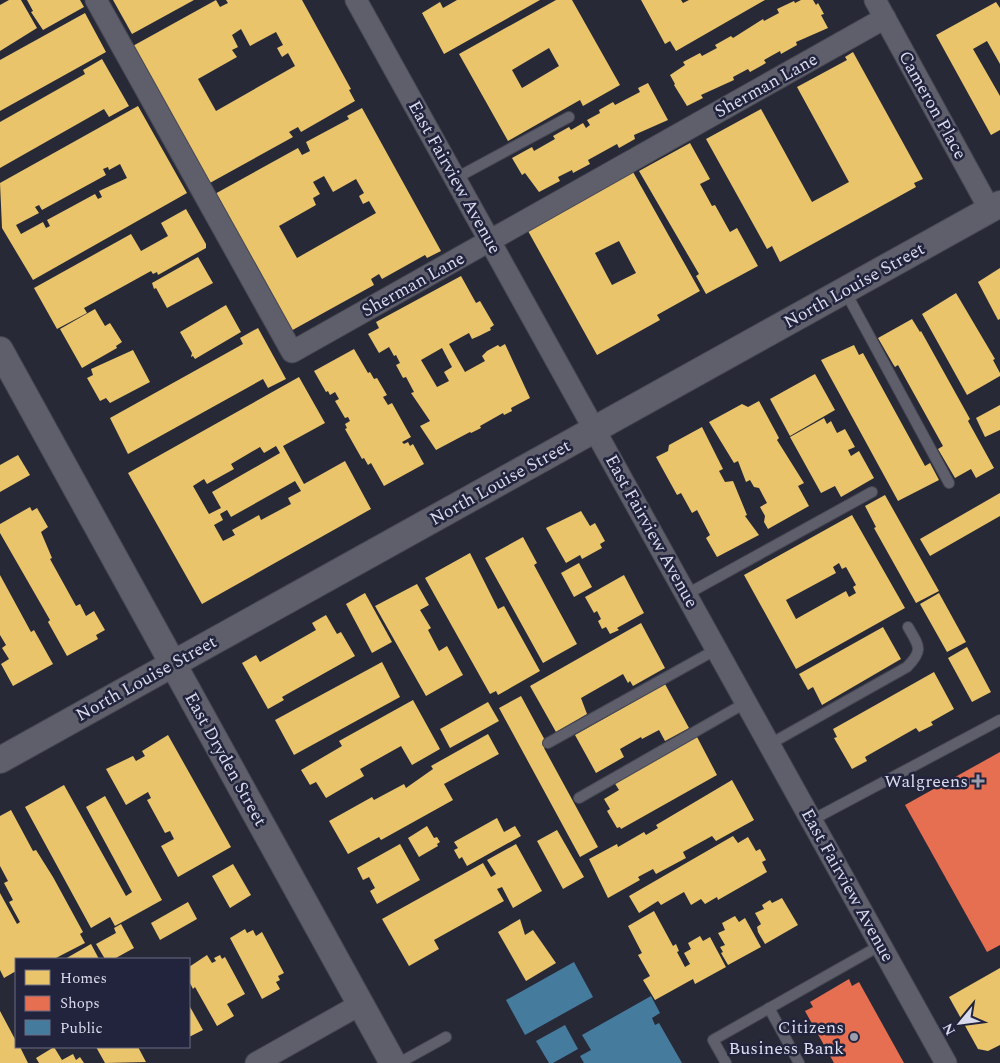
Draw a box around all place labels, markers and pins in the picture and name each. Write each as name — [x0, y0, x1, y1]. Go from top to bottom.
place label: Walgreens — [884, 768, 968, 795]
marker: Walgreens — [972, 775, 984, 787]
place label: Citizens Business Bank — [728, 1014, 844, 1062]
marker: Citizens Business Bank — [848, 1031, 860, 1043]

